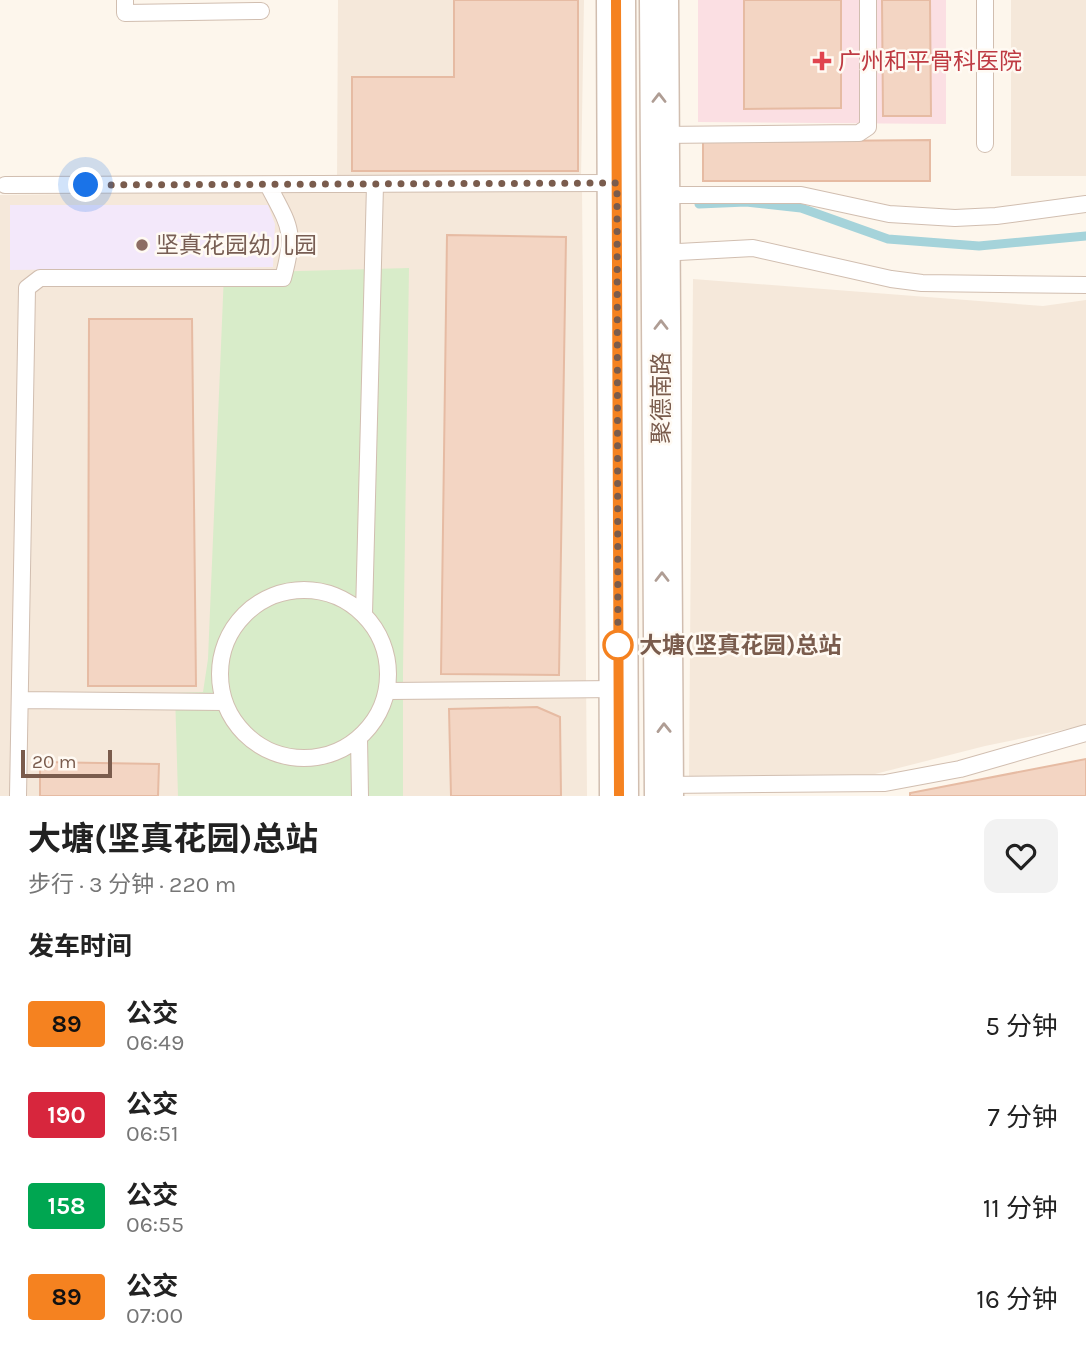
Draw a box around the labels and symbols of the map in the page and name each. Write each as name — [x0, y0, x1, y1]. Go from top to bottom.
place label: 广州和平骨科医院 — [838, 48, 1022, 75]
marker: 广州和平骨科医院 — [812, 51, 832, 71]
one-way arrow — [652, 92, 667, 103]
your location — [68, 167, 103, 202]
place label: 坚真花园幼儿园 — [156, 232, 317, 259]
marker: 坚真花园幼儿园 — [134, 237, 150, 253]
one-way arrow — [653, 319, 669, 330]
street label: 聚德南路 — [648, 352, 675, 444]
one-way arrow — [654, 571, 670, 582]
marker: 大塘(坚真花园)总站 — [603, 630, 633, 660]
place label: 大塘(坚真花园)总站 — [639, 632, 841, 659]
one-way arrow — [656, 722, 672, 733]
scale bar — [21, 747, 112, 779]

